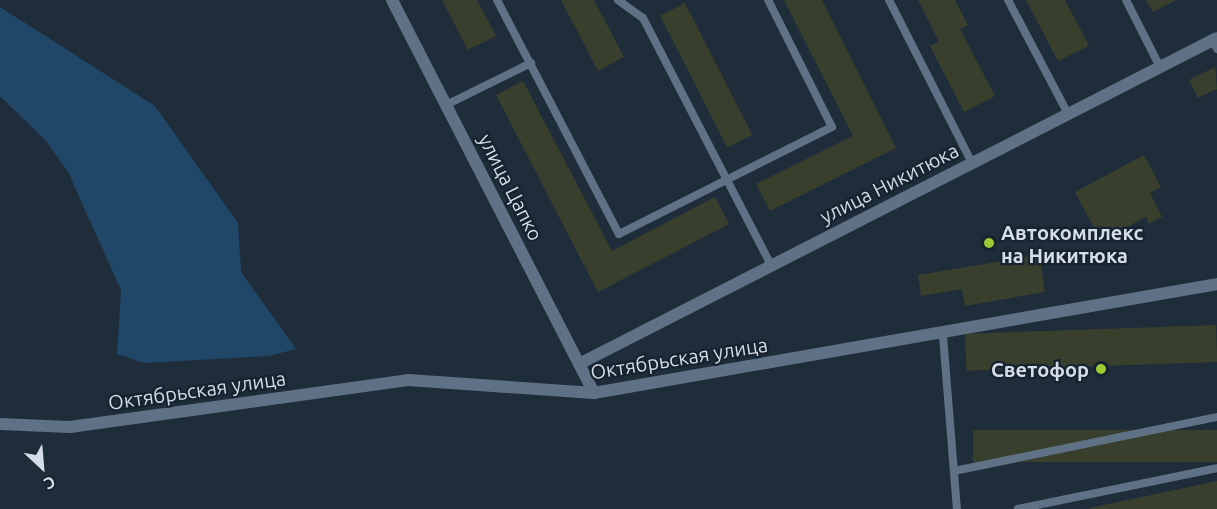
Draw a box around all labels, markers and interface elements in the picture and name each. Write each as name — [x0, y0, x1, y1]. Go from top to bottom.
street label: улица Цапко — [474, 130, 548, 244]
street label: улица Никитюка — [816, 138, 962, 228]
place label: Автокомплекс на Никитюка — [1001, 220, 1143, 267]
marker: Автокомплекс на Никитюка — [982, 236, 996, 250]
street label: Октябрьская улица — [589, 332, 769, 384]
place label: Светофор — [991, 357, 1089, 381]
marker: Светофор — [1094, 362, 1108, 376]
street label: Октябрьская улица — [107, 366, 287, 414]
north arrow — [12, 437, 72, 497]
text: С — [41, 473, 58, 494]

